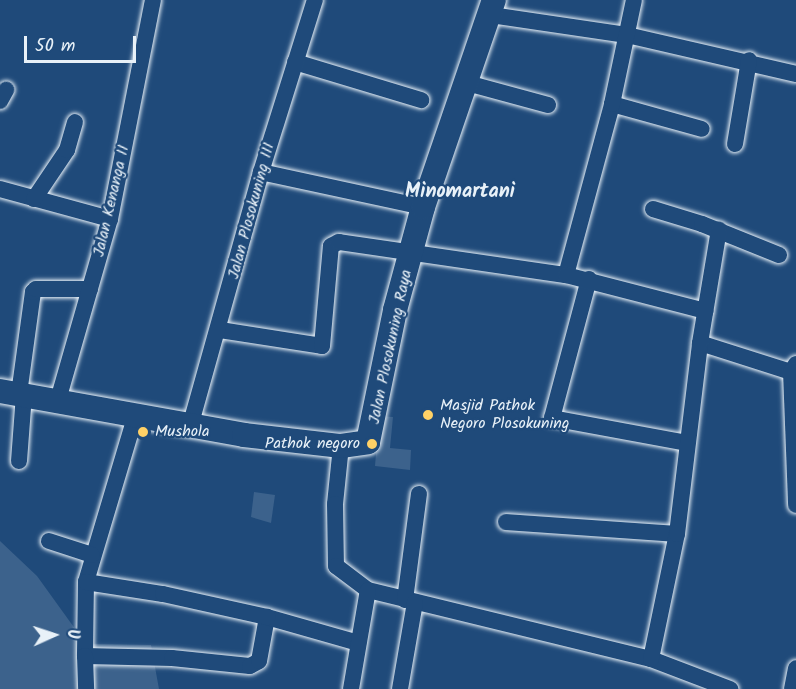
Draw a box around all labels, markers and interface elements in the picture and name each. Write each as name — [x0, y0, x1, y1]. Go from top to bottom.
scale bar — [27, 24, 140, 62]
text: 50 m — [35, 32, 75, 61]
street label: Jalan Plosokuning III — [225, 141, 279, 281]
street label: Jalan Kenanga II — [90, 143, 134, 259]
district label: Minomartani — [405, 180, 515, 204]
street label: Jalan Plosokuning Raya — [365, 268, 417, 426]
place label: Masjid Pathok Negoro Plosokuning — [440, 396, 569, 434]
marker: Masjid Pathok Negoro Plosokuning — [421, 408, 435, 422]
place label: Mushola — [155, 422, 209, 442]
marker: Mushola — [136, 425, 150, 439]
place label: Pathok negoro — [265, 434, 360, 454]
marker: Pathok negoro — [365, 437, 379, 451]
north arrow — [24, 605, 84, 665]
text: U — [60, 629, 85, 639]

